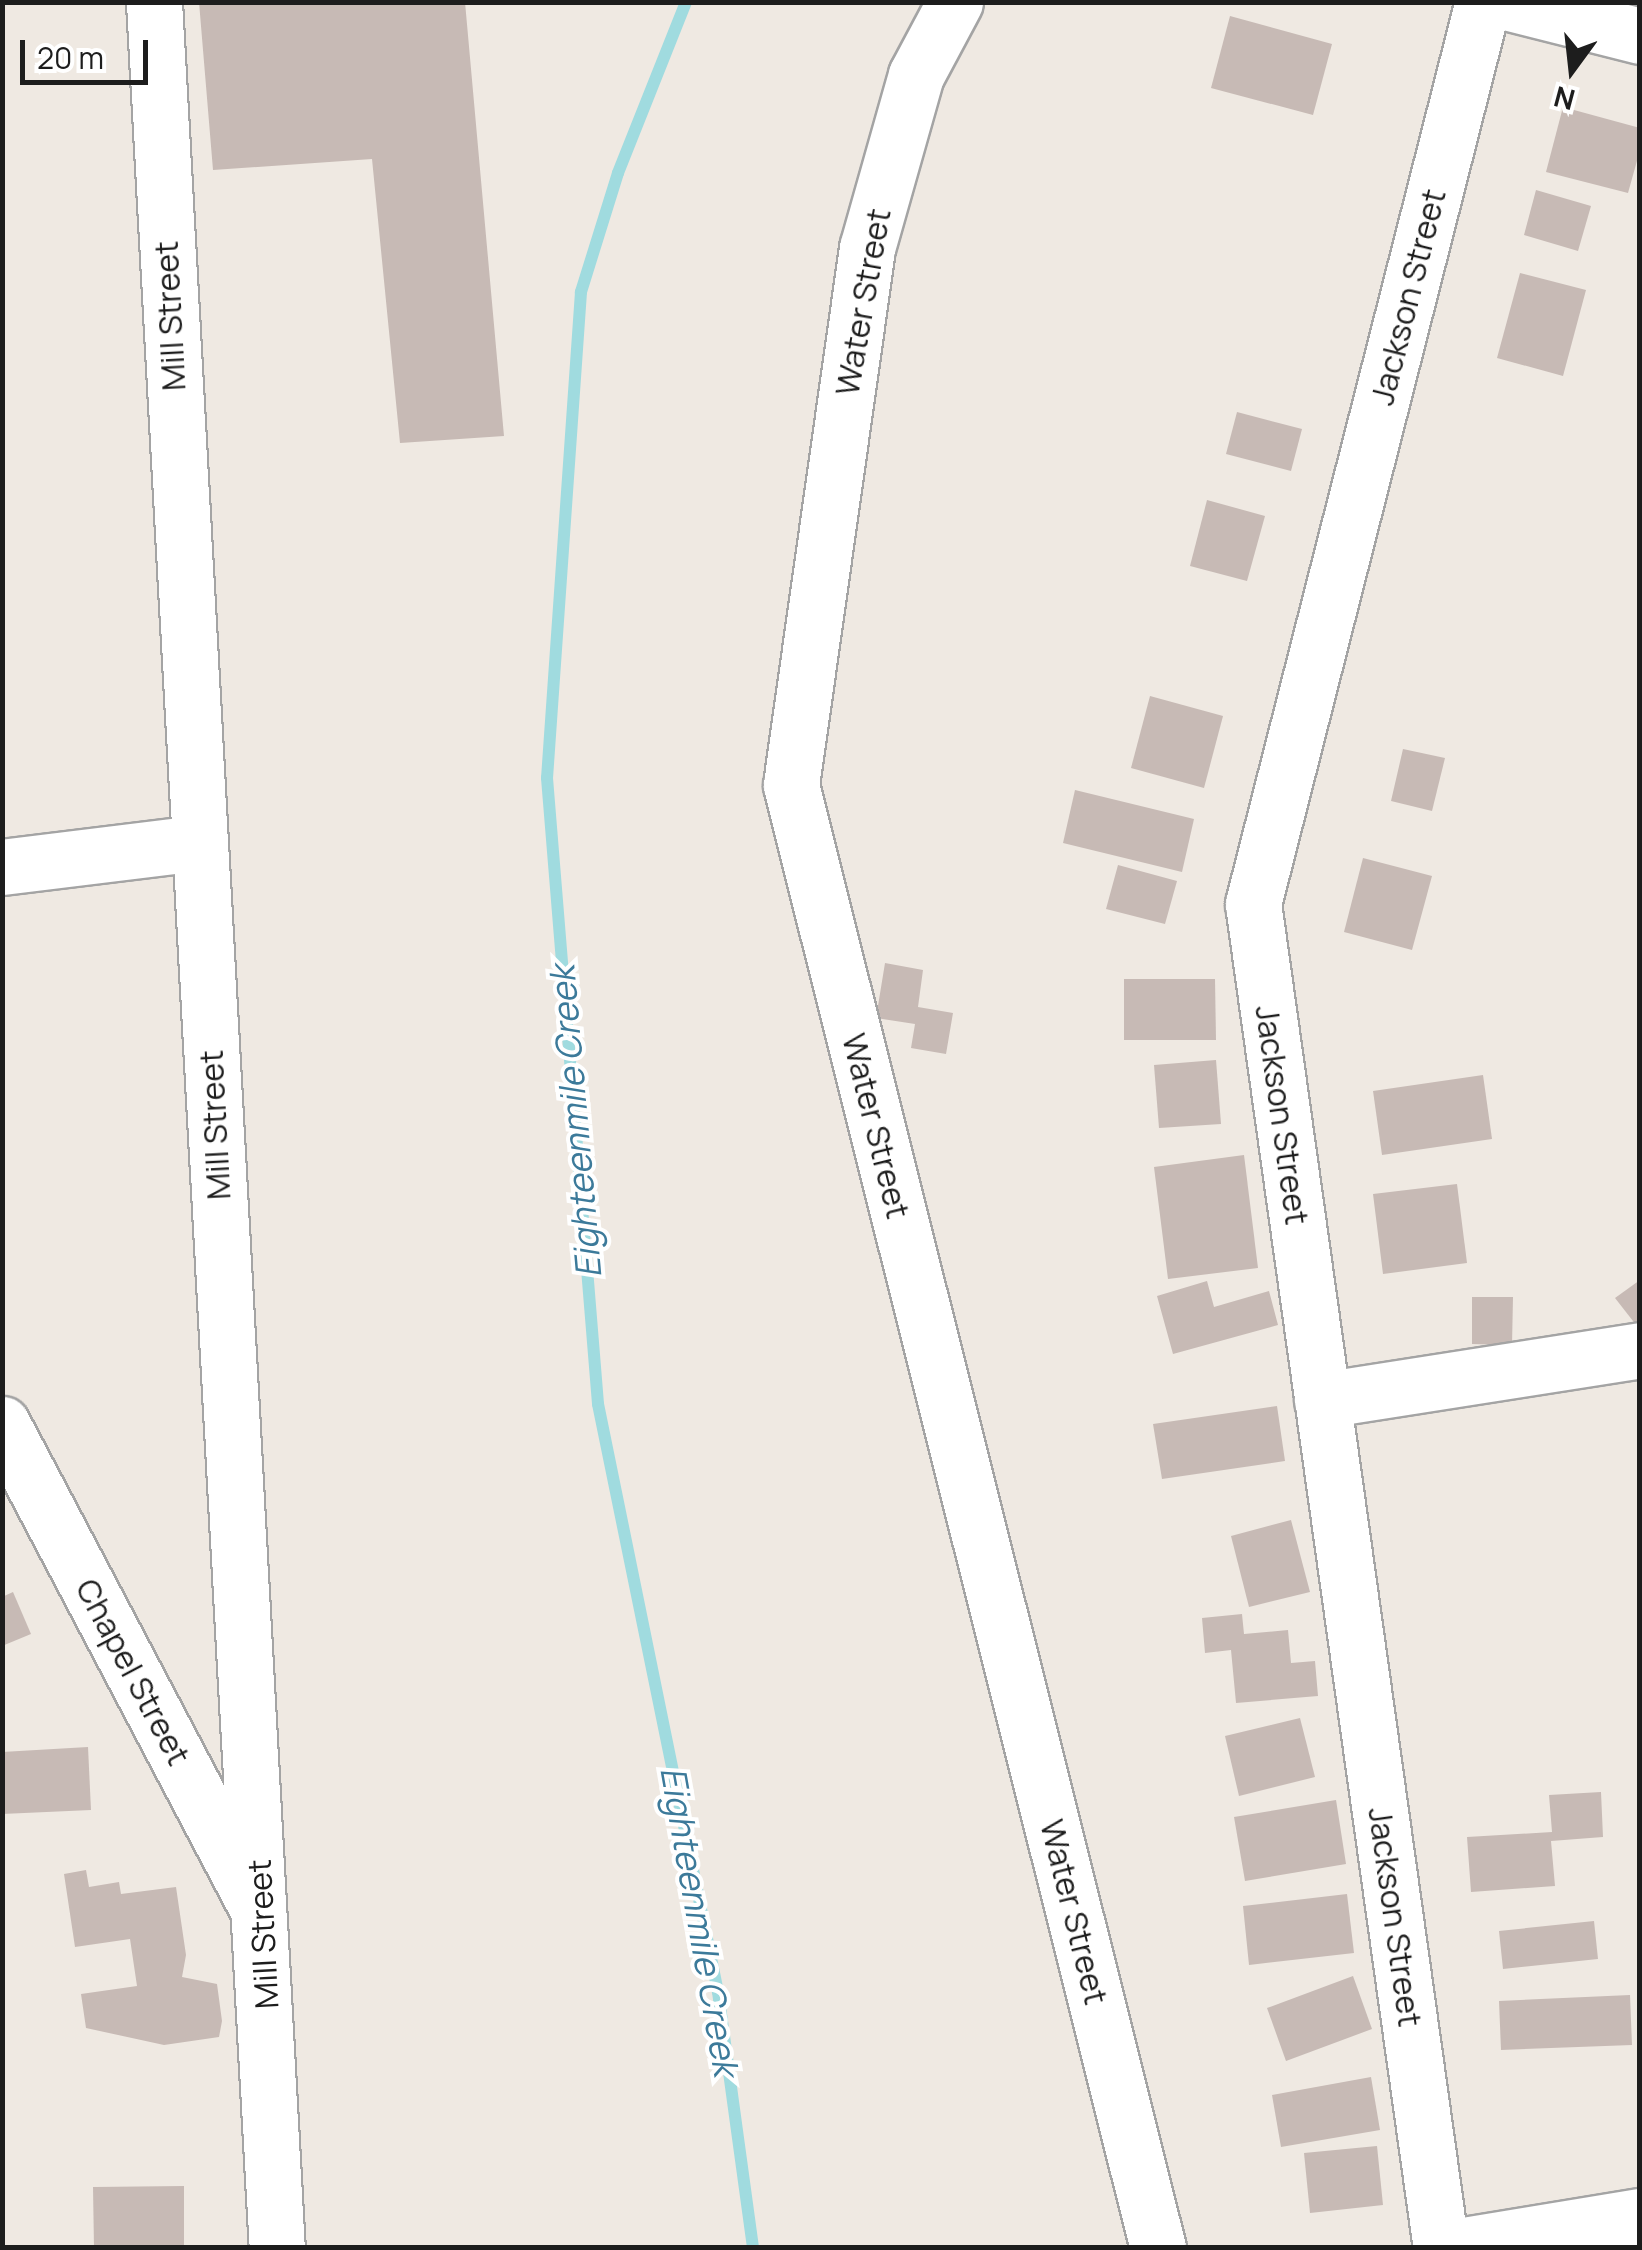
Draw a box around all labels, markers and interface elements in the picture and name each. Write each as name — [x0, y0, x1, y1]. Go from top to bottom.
scale bar — [25, 20, 152, 82]
north arrow — [1522, 20, 1622, 120]
text: 20 m — [37, 37, 104, 78]
text: N — [1550, 78, 1579, 120]
street label: Jackson Street — [1363, 185, 1453, 409]
street label: Water Street — [828, 206, 898, 398]
street label: Mill Street — [147, 240, 193, 392]
water label: Eighteenmile Creek — [540, 964, 610, 1280]
street label: Jackson Street — [1248, 1003, 1316, 1227]
street label: Water Street — [835, 1030, 917, 1222]
street label: Mill Street — [192, 1049, 238, 1201]
street label: Chapel Street — [68, 1572, 198, 1772]
water label: Eighteenmile Creek — [652, 1763, 748, 2079]
street label: Jackson Street — [1361, 1805, 1429, 2029]
street label: Water Street — [1033, 1816, 1115, 2008]
street label: Mill Street — [240, 1858, 286, 2010]

